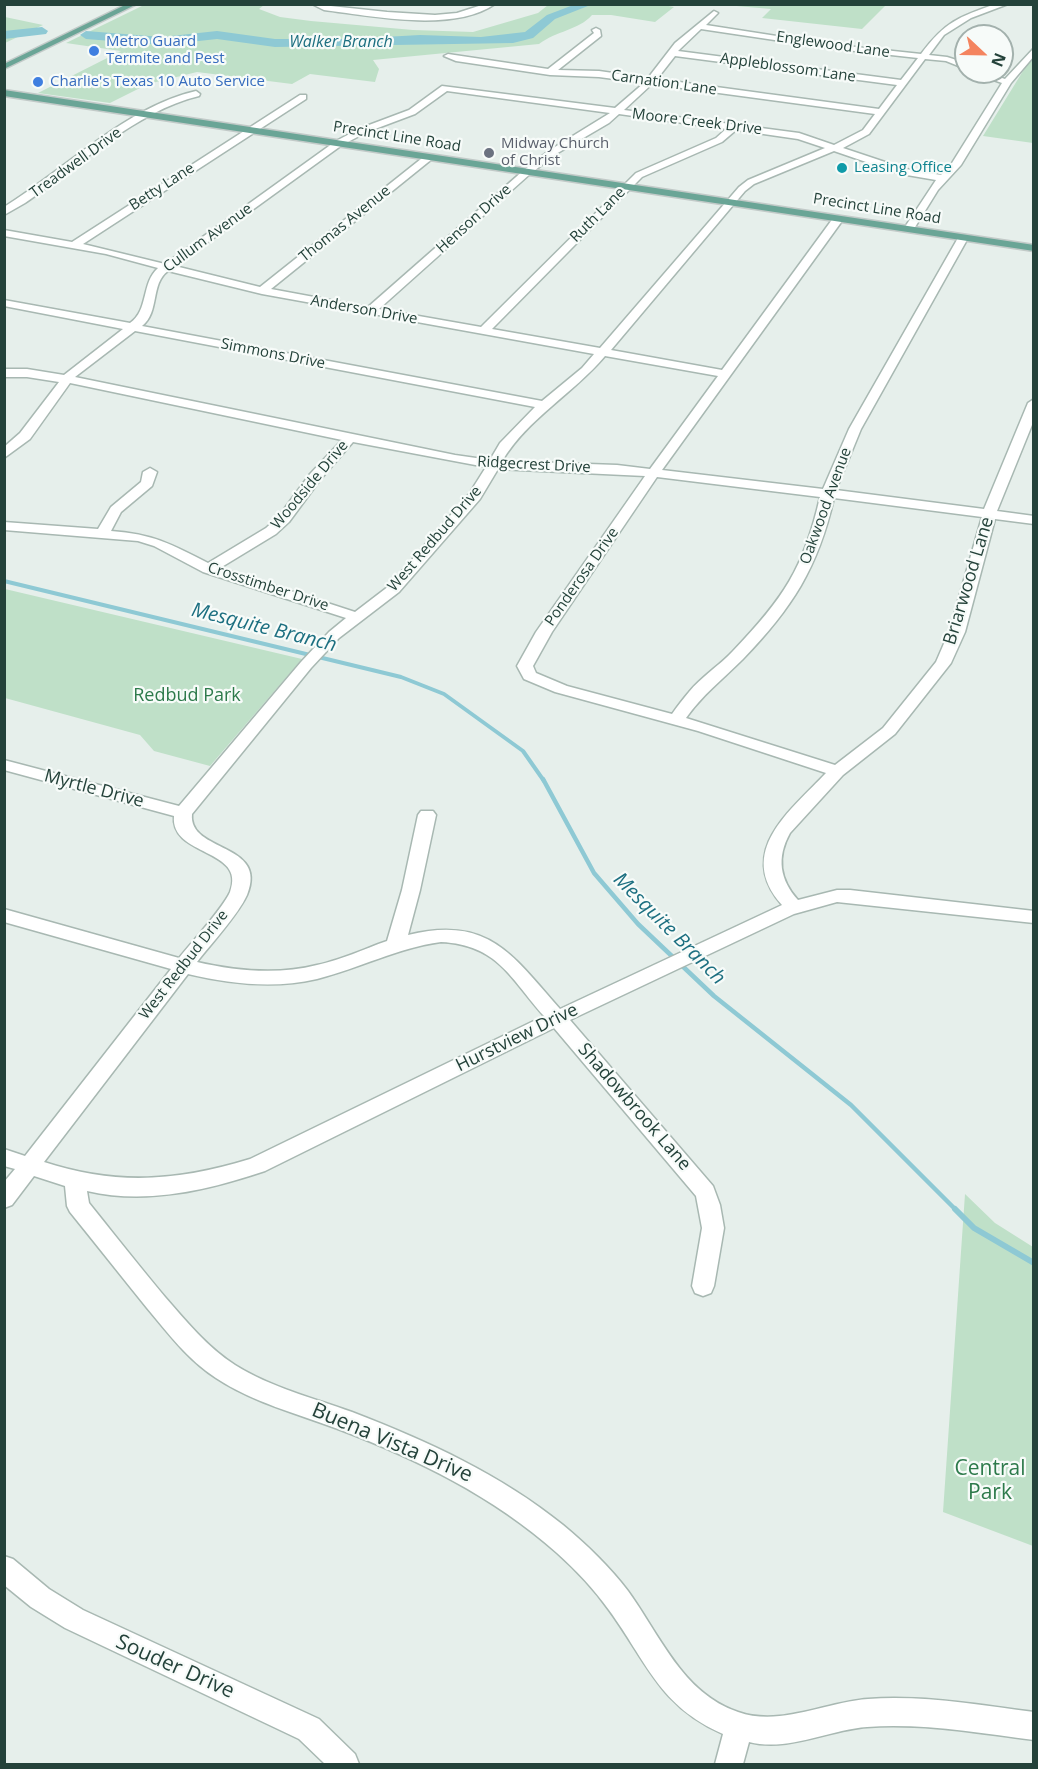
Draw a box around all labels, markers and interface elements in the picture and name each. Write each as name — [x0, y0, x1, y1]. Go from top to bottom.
north arrow — [954, 24, 1014, 84]
street label: Englewood Lane — [775, 28, 891, 62]
water label: Walker Branch — [289, 32, 393, 52]
place label: Metro Guard Termite and Pest — [106, 33, 225, 68]
marker: Metro Guard Termite and Pest — [87, 44, 101, 58]
street label: Appleblossom Lane — [719, 50, 857, 86]
text: N — [986, 50, 1011, 70]
street label: Carnation Lane — [610, 67, 718, 99]
place label: Charlie's Texas 10 Auto Service — [50, 73, 265, 91]
marker: Charlie's Texas 10 Auto Service — [31, 75, 45, 89]
street label: Moore Creek Drive — [631, 105, 763, 139]
street label: Precinct Line Road — [332, 118, 462, 156]
street label: Treadwell Drive — [27, 124, 125, 202]
place label: Midway Church of Christ — [501, 135, 609, 170]
marker: Midway Church of Christ — [482, 146, 496, 160]
street label: Betty Lane — [126, 159, 198, 215]
place label: Leasing Office — [854, 159, 952, 177]
marker: Leasing Office — [835, 161, 849, 175]
street label: Henson Drive — [433, 181, 515, 257]
street label: Thomas Avenue — [296, 182, 394, 266]
street label: Ruth Lane — [567, 184, 629, 246]
street label: Precinct Line Road — [812, 190, 942, 228]
street label: Cullum Avenue — [160, 200, 256, 276]
street label: Anderson Drive — [309, 292, 419, 328]
street label: Simmons Drive — [219, 335, 327, 373]
street label: Woodside Drive — [268, 437, 352, 533]
street label: Oakwood Avenue — [797, 445, 855, 567]
street label: Ridgecrest Drive — [477, 453, 591, 477]
street label: West Redbud Drive — [384, 483, 486, 595]
street label: Briarwood Lane — [939, 514, 999, 648]
street label: Ponderosa Drive — [541, 524, 623, 630]
street label: Crosstimber Drive — [205, 559, 331, 615]
water label: Mesquite Branch — [189, 598, 339, 658]
park label: Redbud Park — [133, 685, 241, 707]
street label: Myrtle Drive — [42, 765, 146, 813]
water label: Mesquite Branch — [608, 868, 730, 990]
street label: West Redbud Drive — [136, 907, 232, 1023]
street label: Hurstview Drive — [453, 999, 581, 1077]
street label: Shadowbrook Lane — [573, 1039, 695, 1175]
street label: Buena Vista Drive — [308, 1398, 476, 1488]
park label: Central Park — [955, 1456, 1025, 1506]
street label: Souder Drive — [112, 1630, 238, 1704]

